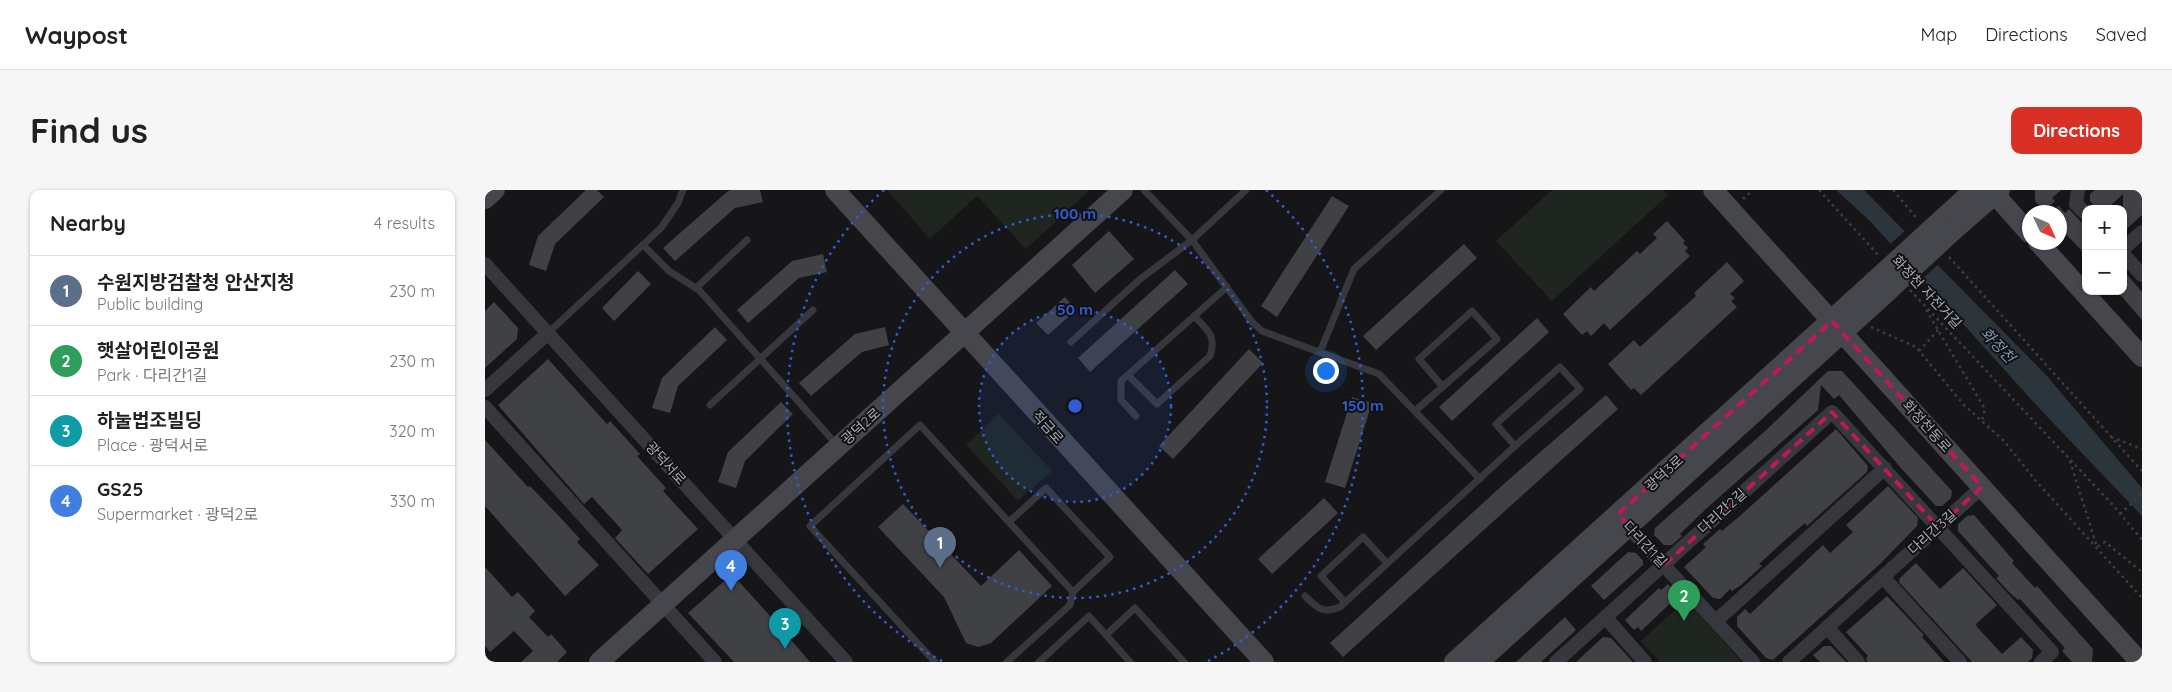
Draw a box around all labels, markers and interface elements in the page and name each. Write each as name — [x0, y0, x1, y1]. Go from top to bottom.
text: Waypost — [25, 20, 128, 50]
text: Map — [1920, 23, 1957, 46]
text: Directions — [1985, 23, 2068, 46]
text: Saved — [2096, 23, 2147, 46]
button: Directions — [2011, 107, 2142, 154]
text: Find us — [30, 108, 148, 152]
text: 100 m — [1054, 204, 1096, 223]
north arrow — [2022, 205, 2067, 250]
map controls — [2082, 205, 2127, 295]
button: + — [2082, 205, 2127, 250]
text: Nearby — [50, 210, 126, 236]
text: 4 results — [374, 213, 435, 233]
button: − — [2082, 250, 2127, 295]
street label: 화정천 자전거길 — [1888, 251, 1966, 333]
text: 수원지방검찰청 안산지청 — [97, 270, 295, 294]
text: 1 — [63, 281, 69, 301]
text: 230 m — [389, 281, 435, 301]
text: Public building — [97, 294, 203, 314]
text: 50 m — [1057, 300, 1093, 319]
water label: 화정천 — [1977, 323, 2021, 368]
text: 햇살어린이공원 — [97, 338, 219, 362]
text: 2 — [61, 351, 71, 371]
text: 230 m — [389, 351, 435, 371]
your location — [1313, 358, 1339, 384]
text: Park · 다리간1길 — [97, 365, 208, 385]
text: 150 m — [1342, 396, 1384, 415]
street label: 화정천동로 — [1899, 396, 1955, 456]
centre of rings — [1066, 397, 1084, 415]
street label: 광덕2로 — [838, 404, 884, 448]
street label: 적금로 — [1028, 407, 1068, 447]
text: 하눌법조빌딩 — [97, 408, 202, 432]
text: 3 — [62, 421, 70, 441]
text: 320 m — [389, 421, 435, 441]
text: Place · 광덕서로 — [97, 435, 208, 455]
street label: 광덕서로 — [642, 438, 690, 488]
street label: 광덕3로 — [1641, 451, 1687, 495]
text: GS25 — [97, 477, 143, 501]
street label: 다리간2길 — [1694, 484, 1750, 538]
text: 4 — [61, 491, 71, 511]
text: 330 m — [390, 491, 435, 511]
text: Supermarket · 광덕2로 — [97, 504, 258, 524]
street label: 다리간3길 — [1904, 506, 1960, 558]
street label: 다리간1길 — [1619, 517, 1671, 571]
pin: 1 — [924, 527, 956, 568]
pin: 4 — [715, 550, 747, 591]
pin: 2 — [1668, 580, 1700, 621]
pin: 3 — [769, 608, 801, 649]

